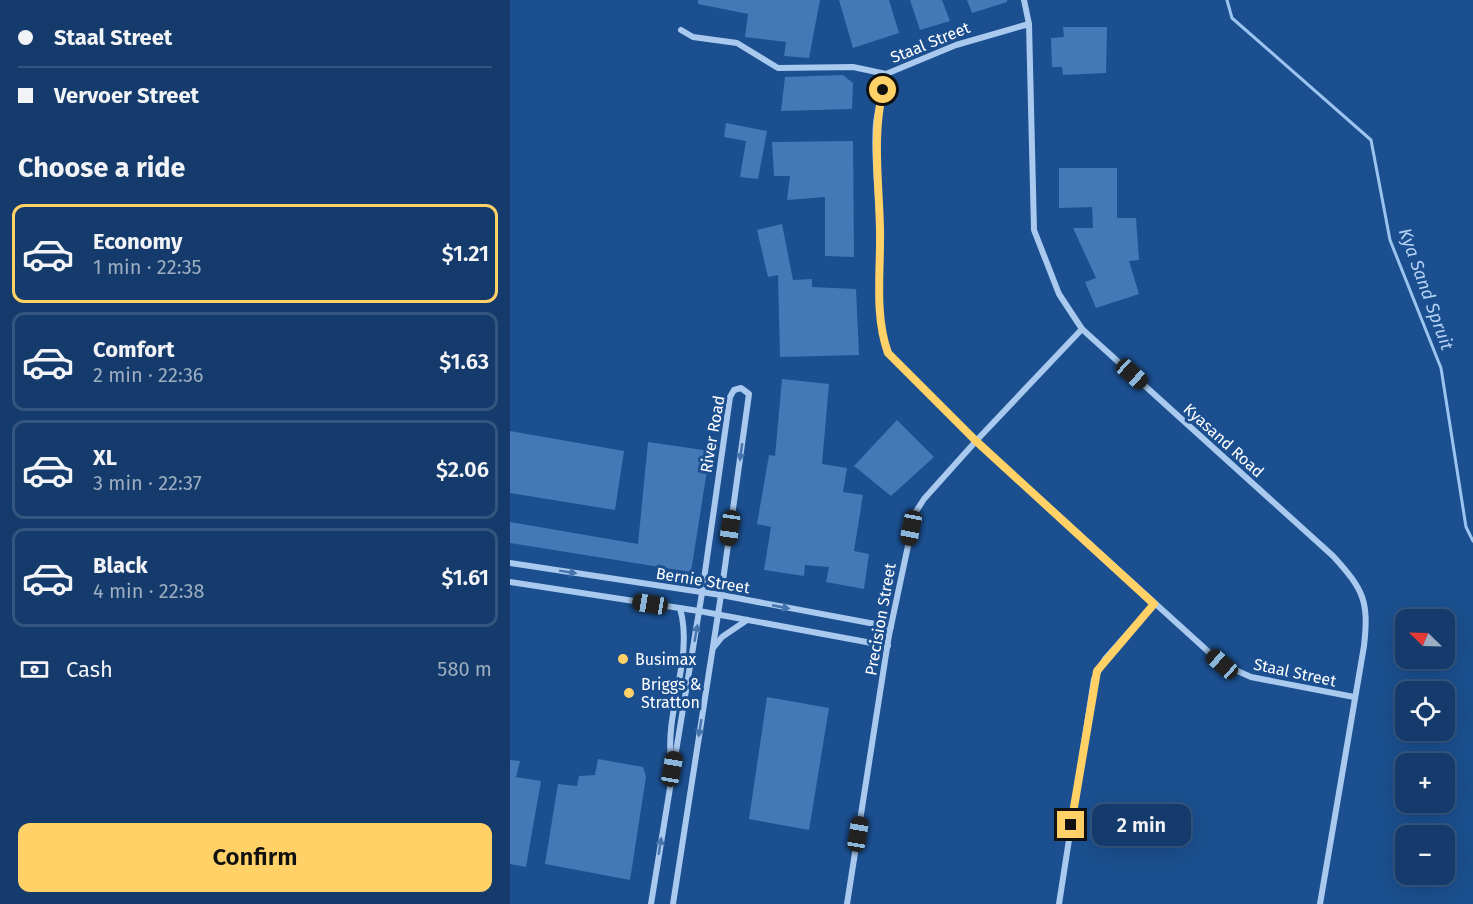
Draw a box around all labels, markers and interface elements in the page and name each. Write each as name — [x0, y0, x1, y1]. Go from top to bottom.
street label: Staal Street — [888, 18, 973, 67]
text: Staal Street — [54, 24, 172, 51]
route start — [869, 76, 896, 103]
text: Vervoer Street — [54, 82, 199, 109]
text: Choose a ride — [18, 152, 185, 184]
water label: Kya Sand Spruit — [1394, 225, 1458, 354]
icon: car — [21, 227, 75, 281]
text: Economy — [93, 228, 182, 255]
text: $1.21 — [442, 240, 489, 267]
text: 1 min · 22:35 — [93, 255, 202, 279]
icon: car — [21, 335, 75, 389]
text: Comfort — [93, 336, 174, 363]
text: $1.63 — [439, 348, 489, 375]
car — [1113, 355, 1151, 393]
text: 2 min · 22:36 — [93, 363, 204, 387]
street label: River Road — [696, 394, 729, 474]
street label: Kyasand Road — [1180, 399, 1268, 481]
icon: car — [21, 443, 75, 497]
one-way arrow — [736, 443, 746, 462]
text: XL — [93, 444, 117, 471]
text: $2.06 — [436, 456, 489, 483]
text: 3 min · 22:37 — [93, 471, 202, 495]
car — [719, 509, 741, 547]
car — [899, 509, 923, 547]
icon: car — [21, 551, 75, 605]
text: Black — [93, 552, 148, 579]
street label: Precision Street — [861, 561, 900, 677]
text: $1.61 — [442, 564, 489, 591]
street label: Bernie Street — [655, 564, 751, 597]
one-way arrow — [558, 568, 577, 577]
text: 4 min · 22:38 — [93, 579, 205, 603]
car — [631, 592, 669, 616]
one-way arrow — [772, 603, 791, 612]
north arrow — [1395, 609, 1455, 669]
map controls — [1395, 609, 1455, 885]
one-way arrow — [691, 624, 700, 643]
car — [1203, 645, 1241, 683]
place label: Busimax — [635, 650, 696, 669]
marker: Busimax — [616, 652, 630, 666]
icon: cash — [18, 653, 51, 686]
street label: Staal Street — [1252, 654, 1338, 691]
text: Cash — [66, 656, 113, 683]
text: 580 m — [437, 657, 492, 681]
place label: Briggs & Stratton — [641, 675, 702, 712]
button: locate — [1395, 681, 1455, 741]
marker: Briggs & Stratton — [622, 686, 636, 700]
one-way arrow — [695, 719, 704, 738]
car — [660, 750, 684, 788]
button: + — [1395, 753, 1455, 813]
callout: 2 min — [1092, 804, 1191, 846]
route end — [1057, 811, 1084, 838]
text: 2 min — [1117, 813, 1166, 837]
car — [846, 815, 870, 853]
button: Confirm — [18, 823, 492, 892]
button: − — [1395, 825, 1455, 885]
one-way arrow — [656, 837, 665, 856]

